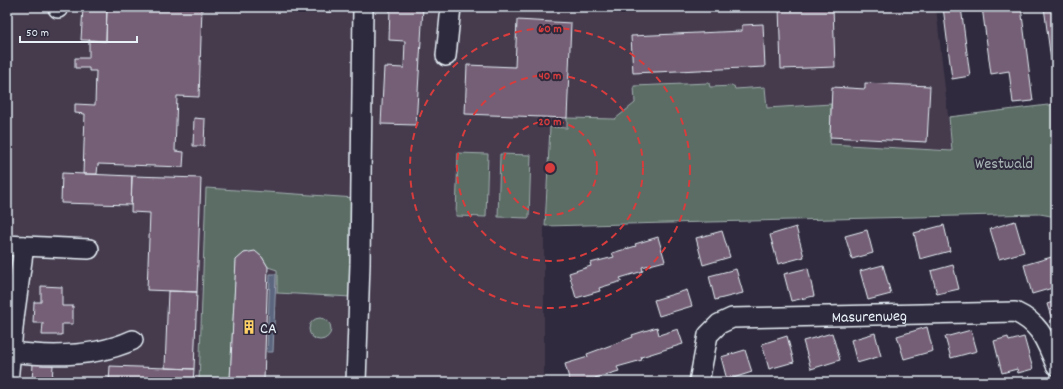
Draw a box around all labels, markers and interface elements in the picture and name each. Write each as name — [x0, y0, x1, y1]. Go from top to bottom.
scale bar — [20, 18, 137, 44]
text: 60 m — [538, 21, 562, 38]
text: 50 m — [26, 25, 49, 42]
text: 40 m — [539, 68, 561, 85]
text: 20 m — [539, 114, 561, 131]
park label: Westwald — [975, 153, 1033, 176]
centre of rings — [543, 161, 557, 175]
street label: Masurenweg — [831, 305, 907, 330]
place label: CA — [260, 318, 277, 341]
building icon: CA — [241, 319, 257, 335]

